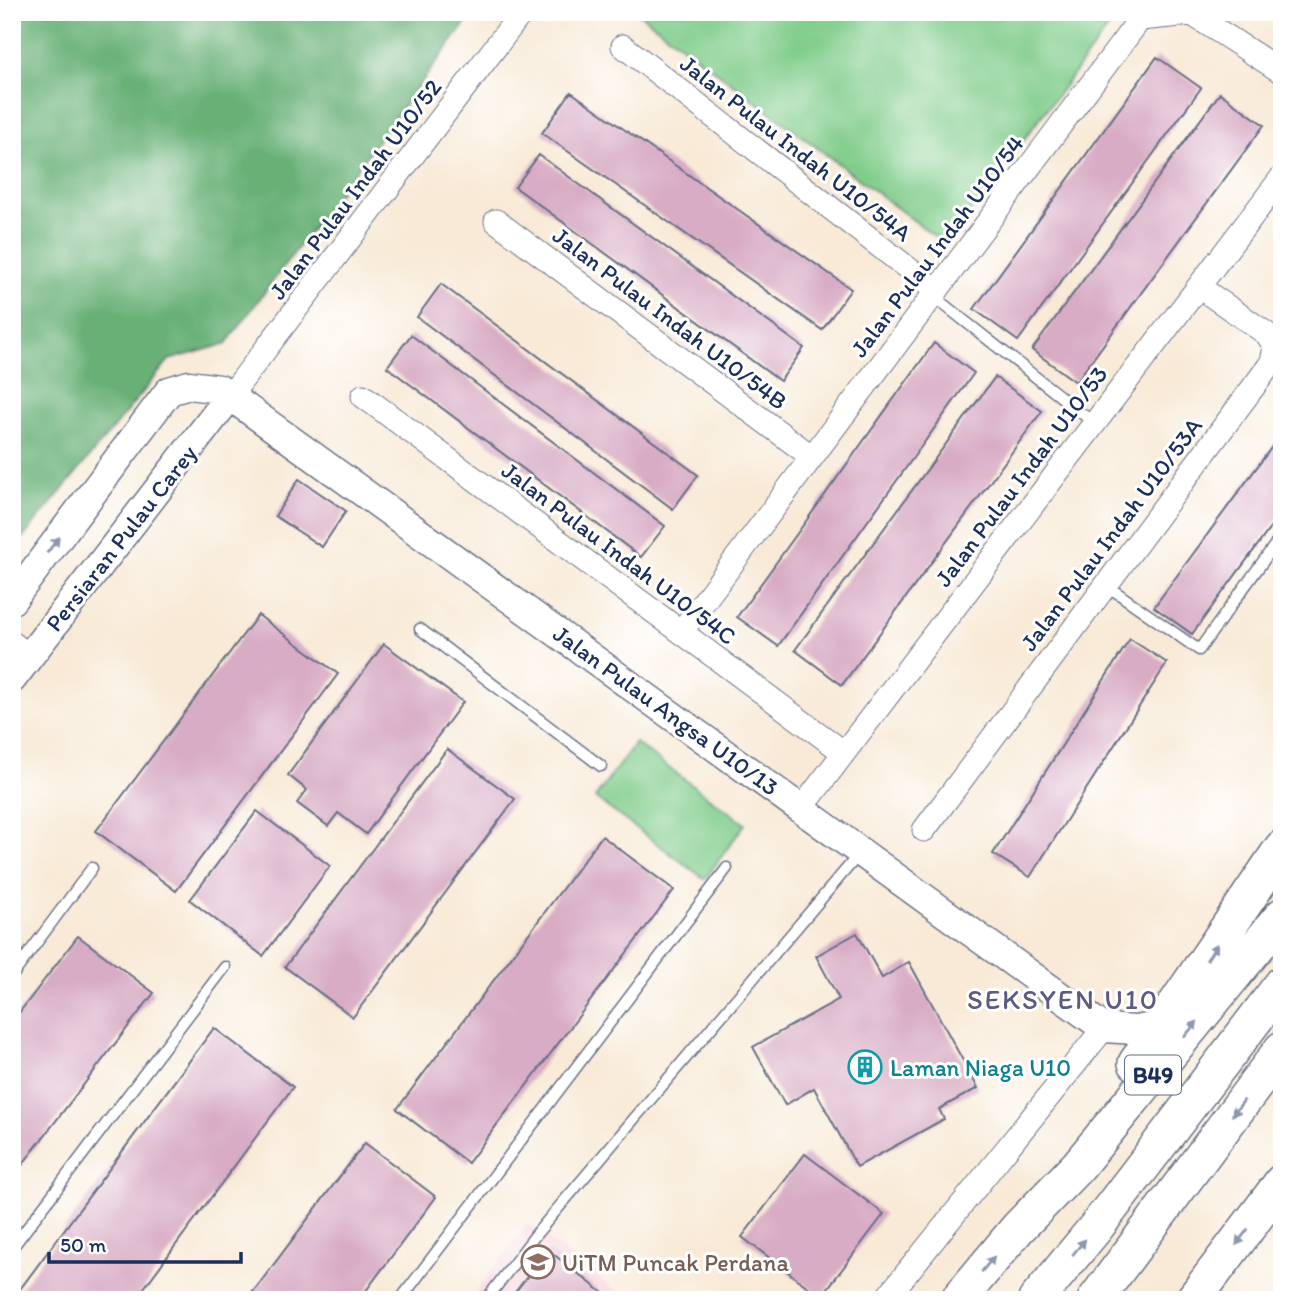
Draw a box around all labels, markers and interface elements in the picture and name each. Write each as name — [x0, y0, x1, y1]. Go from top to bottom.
street label: Jalan Pulau Indah U10/54A — [675, 49, 917, 247]
street label: Jalan Pulau Indah U10/52 — [263, 73, 448, 305]
street label: Jalan Pulau Indah U10/54 — [844, 129, 1030, 363]
street label: Jalan Pulau Indah U10/54B — [547, 220, 793, 416]
street label: Jalan Pulau Indah U10/53 — [928, 360, 1114, 592]
street label: Jalan Pulau Indah U10/53A — [1014, 412, 1208, 656]
street label: Persiaran Pulau Carey — [39, 439, 203, 637]
street label: Jalan Pulau Indah U10/54C — [496, 455, 742, 651]
one-way arrow — [46, 536, 60, 554]
street label: Jalan Pulau Angsa U10/13 — [548, 619, 784, 801]
one-way arrow — [1205, 942, 1218, 961]
district label: SEKSYEN U10 — [967, 982, 1159, 1016]
one-way arrow — [1184, 1020, 1199, 1038]
building icon: Laman Niaga U10 — [846, 1048, 884, 1086]
place label: Laman Niaga U10 — [890, 1053, 1071, 1082]
road number: B49 — [1125, 1056, 1181, 1094]
one-way arrow — [1231, 1099, 1245, 1117]
scale bar — [49, 1221, 242, 1265]
one-way arrow — [1235, 1228, 1249, 1247]
text: 50 m — [60, 1232, 107, 1257]
one-way arrow — [1071, 1239, 1086, 1256]
school or university icon: UiTM Puncak Perdana — [519, 1243, 557, 1281]
place label: UiTM Puncak Perdana — [562, 1248, 789, 1277]
one-way arrow — [980, 1255, 995, 1272]

